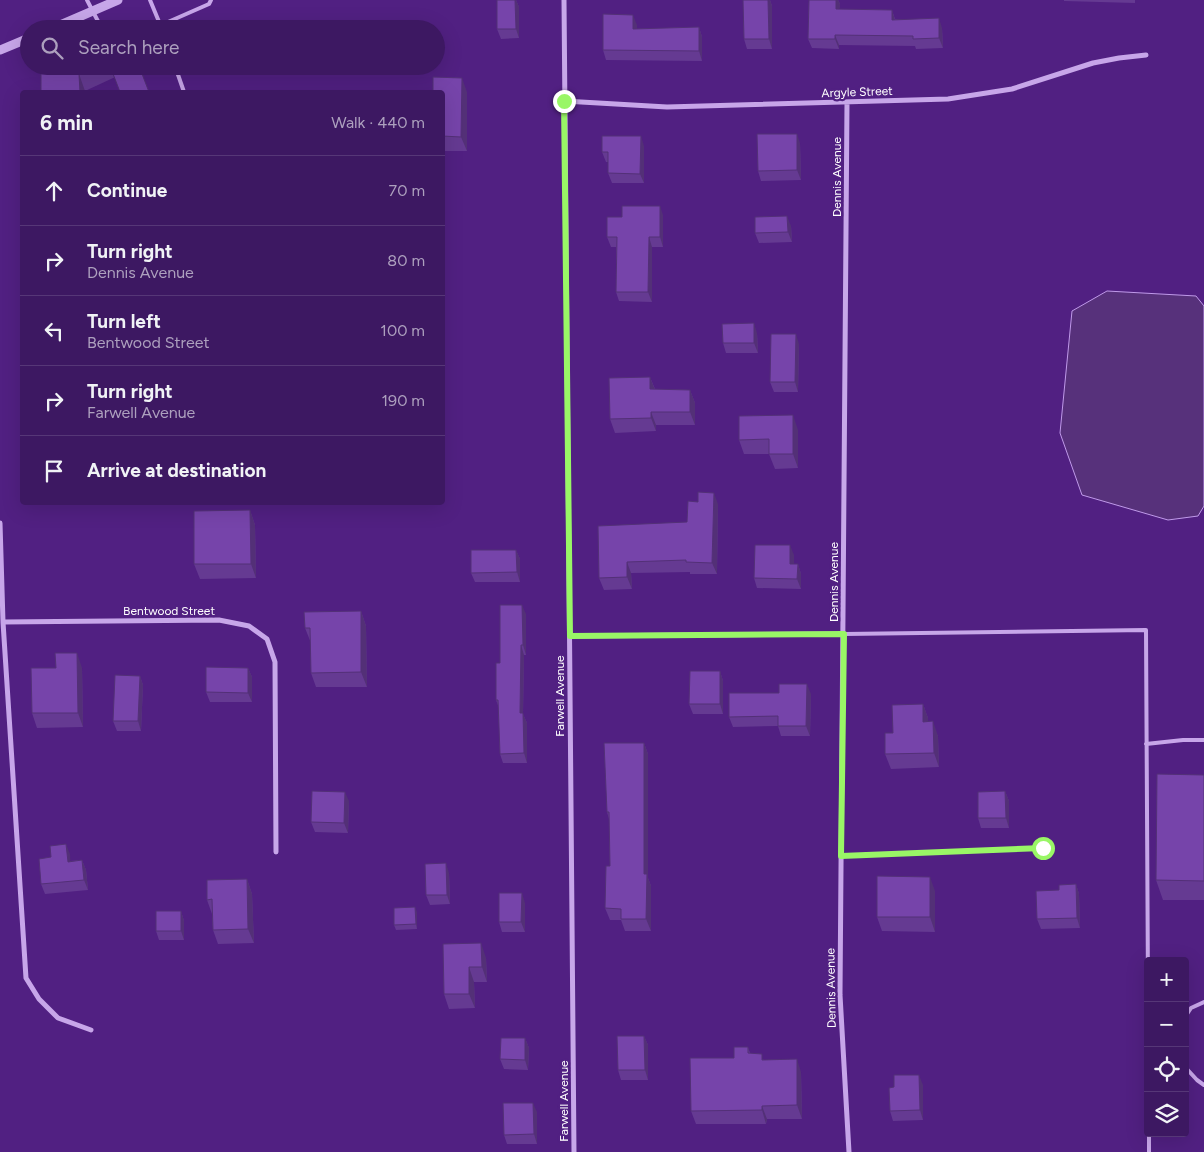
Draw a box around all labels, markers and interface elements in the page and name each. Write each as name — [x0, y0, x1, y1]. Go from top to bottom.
search box — [20, 20, 445, 75]
icon: search — [38, 34, 66, 62]
text: Search here — [78, 36, 180, 59]
street label: Argyle Street — [821, 84, 893, 100]
route end — [553, 90, 576, 113]
text: 6 min — [40, 110, 93, 135]
text: Walk · 440 m — [331, 113, 425, 132]
street label: Dennis Avenue — [830, 136, 844, 217]
icon: ahead — [40, 177, 68, 205]
text: Continue — [87, 179, 167, 202]
text: 70 m — [389, 181, 425, 200]
text: Turn right — [87, 240, 173, 263]
icon: right — [40, 247, 68, 275]
text: 80 m — [387, 251, 425, 270]
text: Dennis Avenue — [87, 263, 194, 282]
text: Turn left — [87, 310, 161, 333]
icon: left — [40, 317, 68, 345]
text: 100 m — [380, 321, 425, 340]
text: Bentwood Street — [87, 333, 210, 352]
text: Turn right — [87, 380, 173, 403]
icon: right — [40, 387, 68, 415]
text: 190 m — [382, 391, 425, 410]
text: Farwell Avenue — [87, 403, 195, 422]
icon: arrive — [40, 457, 68, 485]
text: Arrive at destination — [87, 459, 266, 482]
street label: Dennis Avenue — [827, 541, 841, 622]
street label: Bentwood Street — [123, 604, 215, 618]
street label: Farwell Avenue — [553, 655, 567, 737]
route start — [1032, 837, 1055, 860]
street label: Dennis Avenue — [823, 947, 839, 1028]
map controls — [1144, 957, 1189, 1137]
button: + — [1144, 957, 1189, 1002]
button: − — [1144, 1002, 1189, 1047]
button: locate — [1144, 1047, 1189, 1092]
street label: Farwell Avenue — [557, 1060, 571, 1142]
button: layers — [1144, 1092, 1189, 1137]

